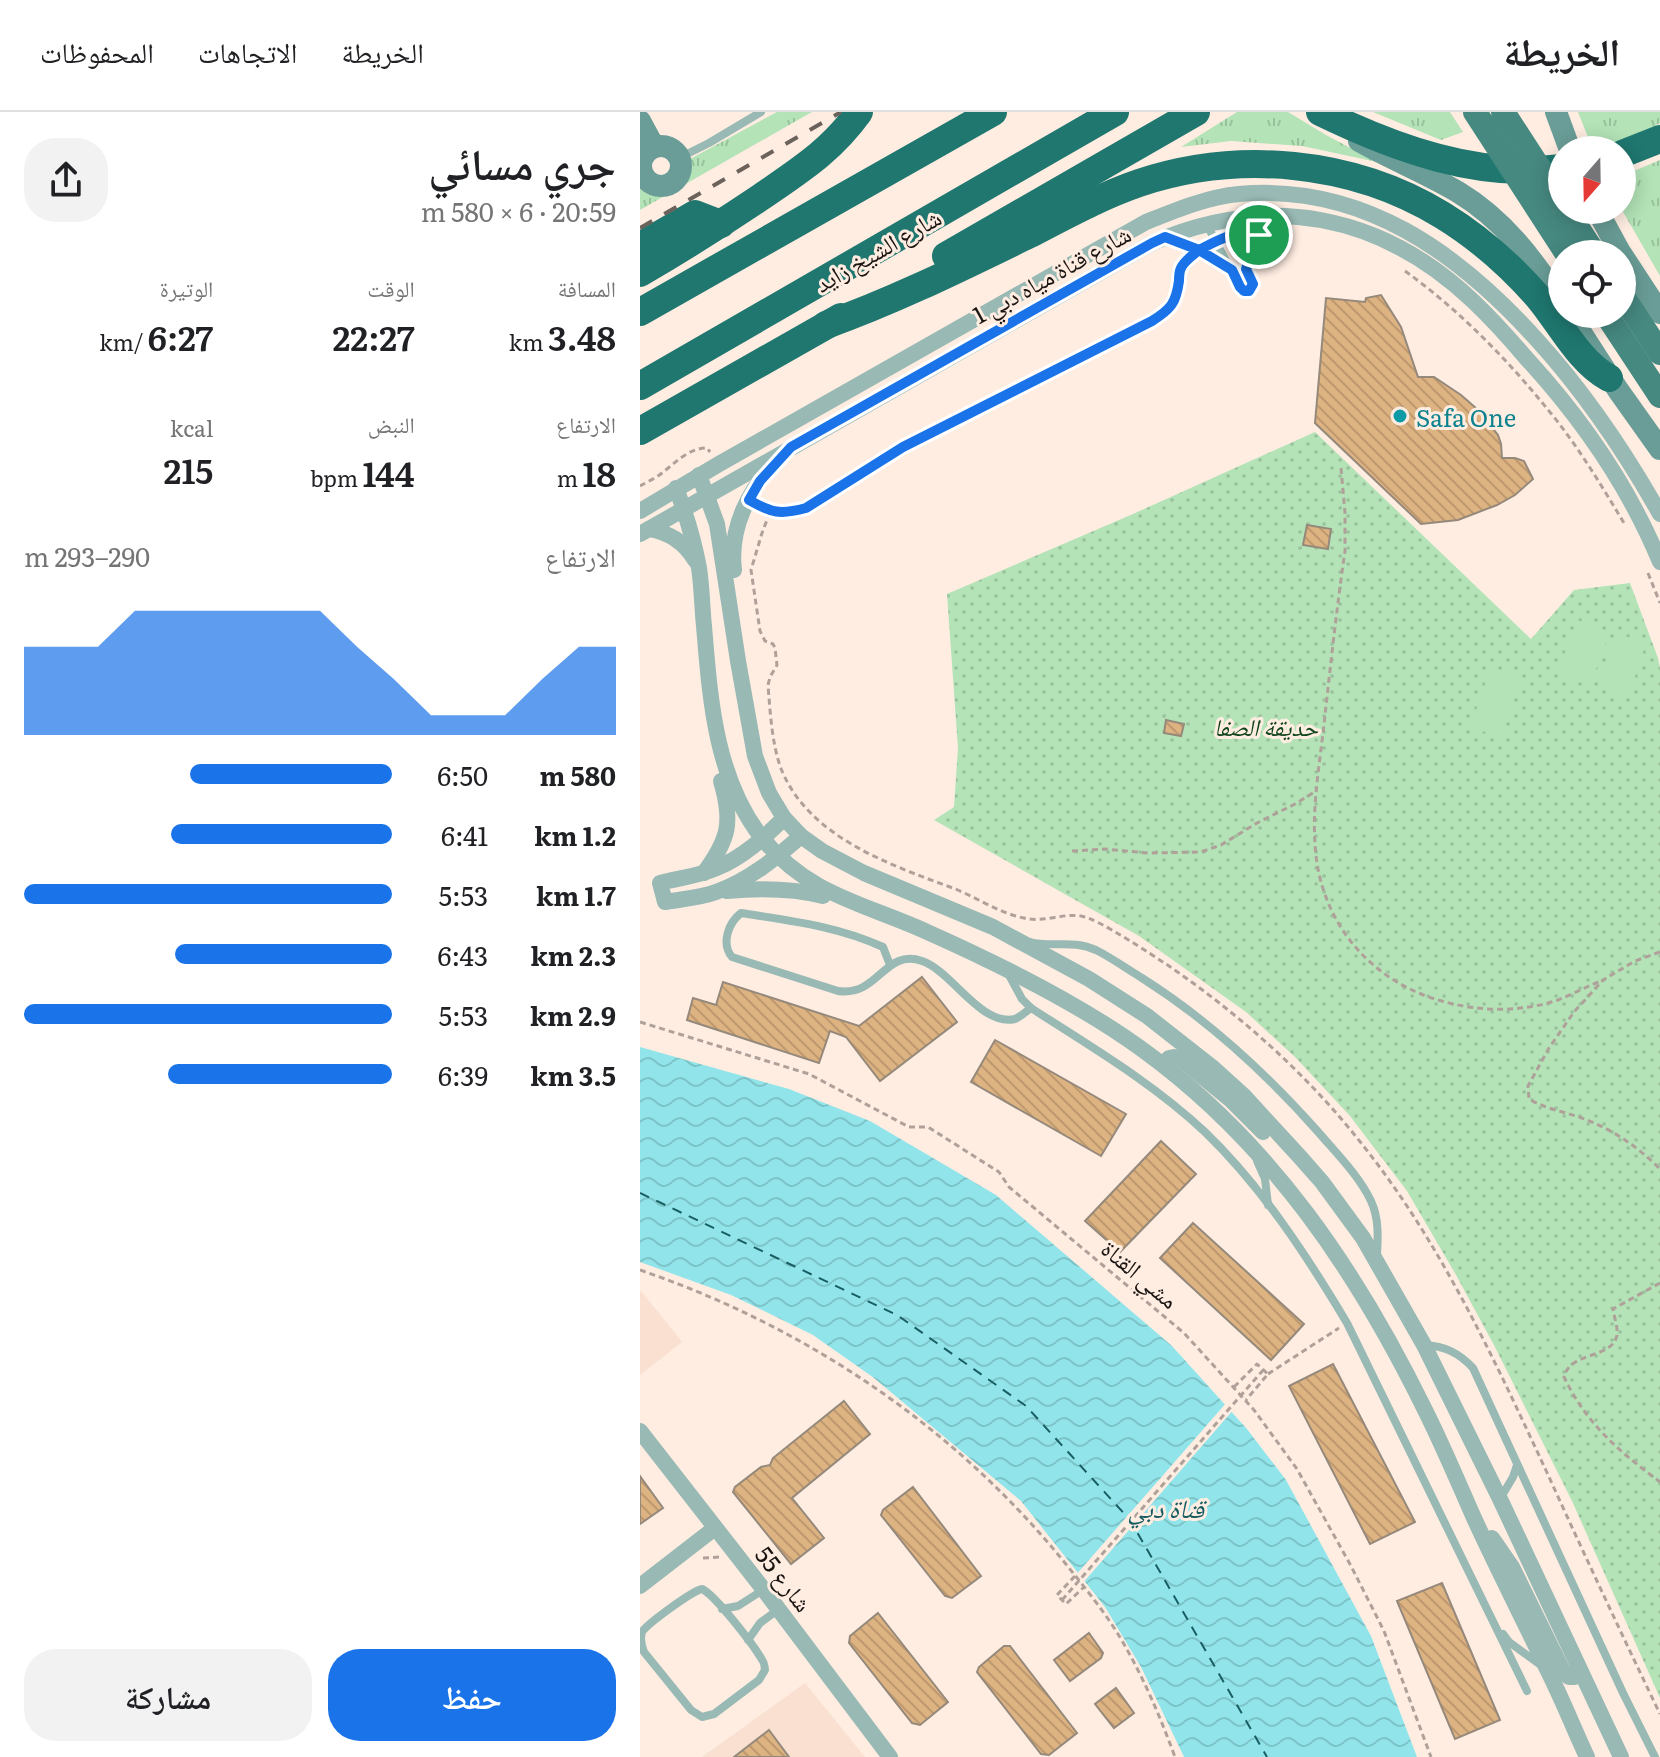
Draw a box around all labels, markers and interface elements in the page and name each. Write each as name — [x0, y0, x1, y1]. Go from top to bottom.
text: الخريطة — [1503, 21, 1620, 78]
text: المحفوظات — [40, 30, 154, 72]
text: الاتجاهات — [198, 30, 297, 72]
text: الخريطة — [341, 30, 424, 72]
text: جري مسائي — [428, 128, 616, 194]
north arrow — [1548, 136, 1636, 224]
map controls — [1548, 136, 1636, 328]
button: share — [24, 138, 108, 222]
text: 20:59 · 6 × 580 m — [421, 191, 616, 230]
street label: شارع الشيخ زايد — [807, 199, 947, 299]
pin — [1225, 201, 1293, 269]
icon: arrive — [1237, 213, 1281, 257]
street label: شارع قناة مياه دبي 1 — [966, 215, 1138, 335]
button: locate — [1548, 240, 1636, 328]
text: الوتيرة — [160, 271, 213, 304]
text: الوقت — [367, 271, 415, 304]
text: المسافة — [558, 271, 616, 304]
text: 6:27 — [148, 311, 213, 361]
text: 22:27 — [333, 311, 415, 361]
text: 3.48 — [548, 311, 616, 361]
text: /km — [99, 325, 148, 358]
text: km — [509, 325, 548, 358]
place label: Safa One — [1416, 399, 1516, 434]
text: النبض — [368, 407, 415, 440]
text: الارتفاع — [556, 407, 616, 440]
marker: Safa One — [1391, 407, 1409, 425]
text: kcal — [170, 411, 213, 444]
text: 215 — [164, 444, 213, 494]
text: 144 — [362, 447, 415, 497]
text: 18 — [583, 447, 616, 497]
text: bpm — [310, 461, 362, 494]
text: m — [557, 461, 583, 494]
text: 290–293 m — [24, 536, 150, 575]
text: الارتفاع — [545, 536, 616, 575]
park label: حديقة الصفا — [1214, 708, 1319, 743]
text: 6:50 — [437, 755, 488, 794]
text: 580 m — [539, 755, 616, 794]
text: 6:41 — [441, 815, 488, 854]
text: 1.2 km — [534, 815, 616, 854]
text: 5:53 — [439, 875, 488, 914]
text: 1.7 km — [536, 875, 616, 914]
text: 6:43 — [437, 935, 488, 974]
text: 2.3 km — [530, 935, 616, 974]
text: 5:53 — [439, 995, 488, 1034]
text: 2.9 km — [530, 995, 616, 1034]
text: 6:39 — [438, 1055, 488, 1094]
text: 3.5 km — [530, 1055, 616, 1094]
street label: مشي القناة — [1092, 1230, 1187, 1319]
water label: قناة دبي — [1128, 1487, 1207, 1529]
street label: شارع 55 — [748, 1538, 822, 1618]
button: مشاركة — [24, 1649, 312, 1741]
button: حفظ — [328, 1649, 616, 1741]

